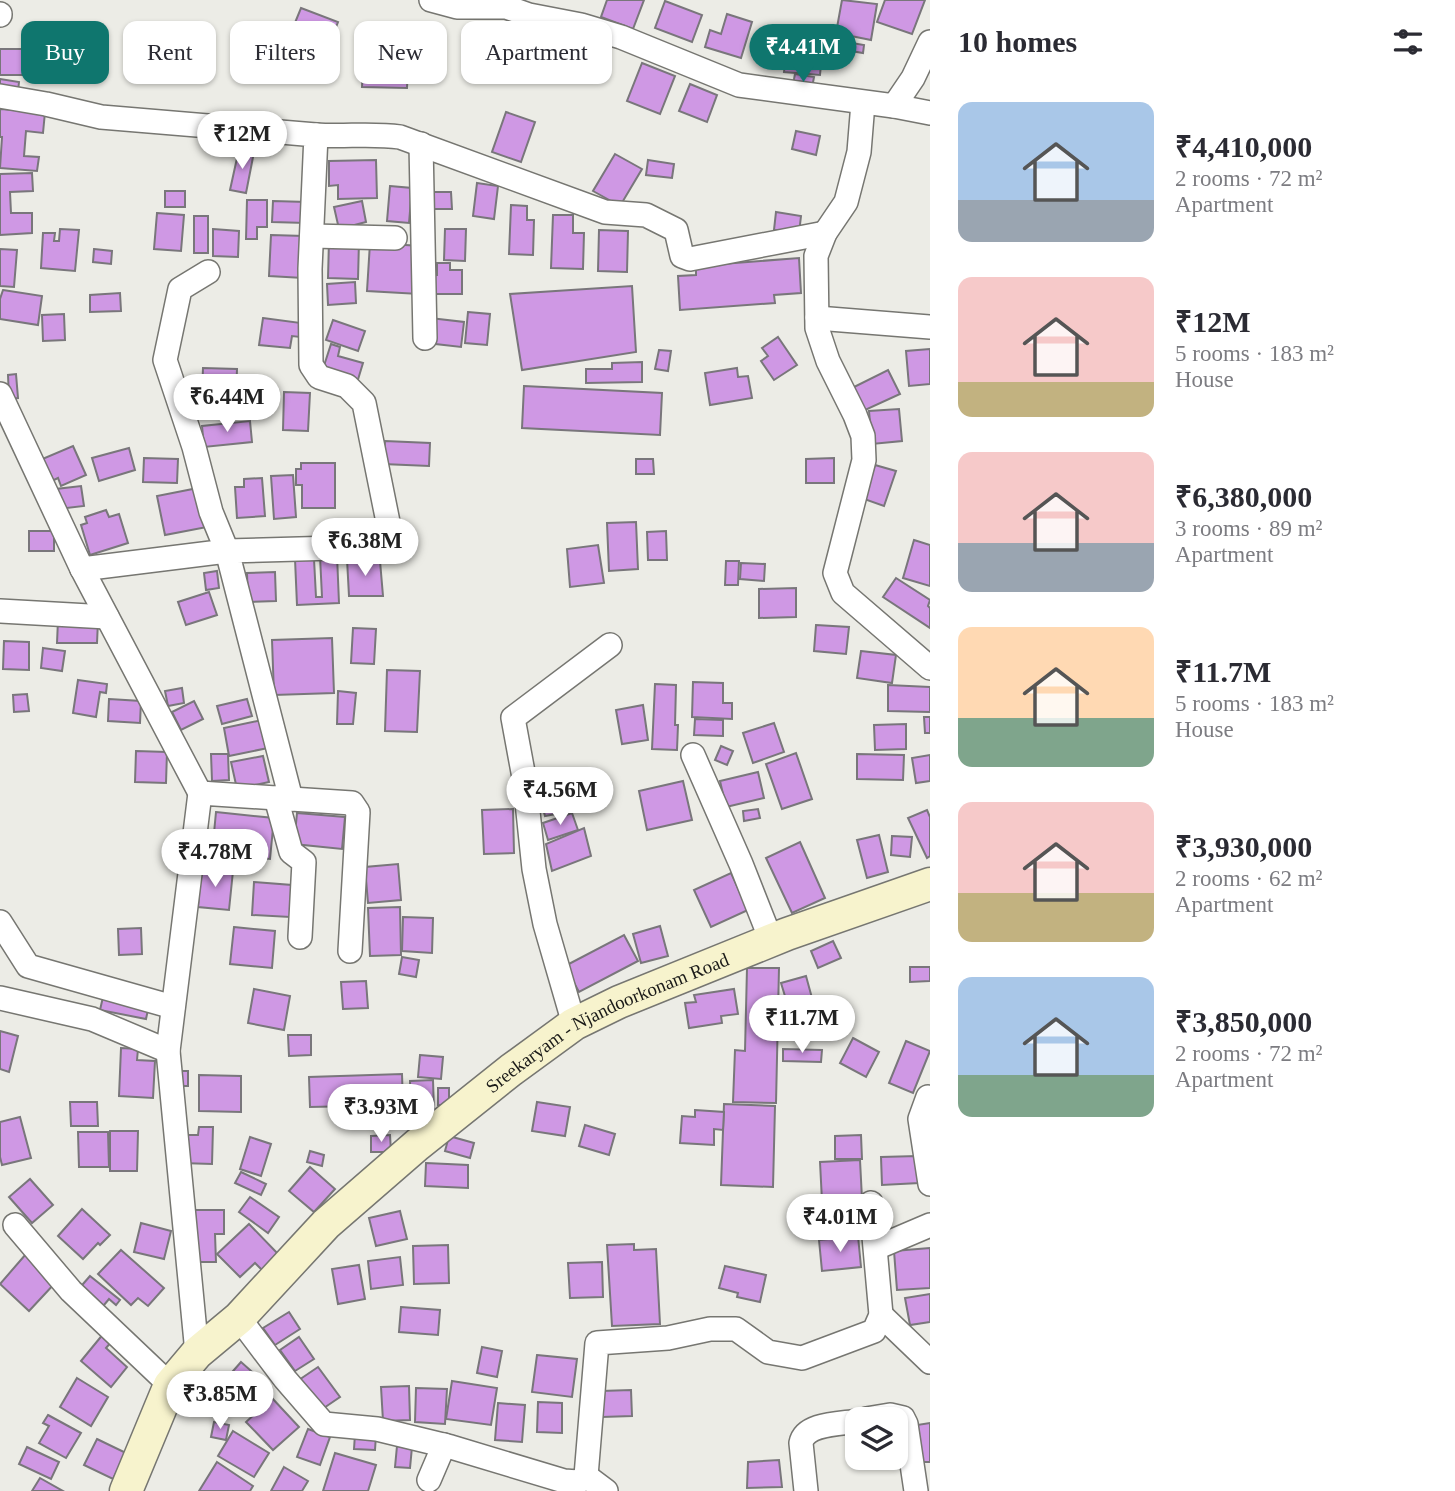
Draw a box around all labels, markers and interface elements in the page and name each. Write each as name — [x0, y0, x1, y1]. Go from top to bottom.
chip: Buy — [21, 21, 109, 84]
chip: Rent — [123, 21, 216, 84]
chip: Filters — [230, 21, 340, 84]
chip: New — [354, 21, 447, 84]
chip: Apartment — [461, 21, 612, 84]
icon: filters — [1389, 23, 1427, 61]
pin: ₹4.41M — [746, 24, 860, 84]
text: 10 homes — [958, 25, 1077, 58]
text: ₹4.41M — [765, 34, 841, 59]
pin: ₹12M — [201, 111, 283, 171]
text: ₹12M — [213, 121, 271, 146]
icon: home — [1014, 130, 1098, 214]
text: ₹4,410,000 — [1175, 130, 1312, 163]
text: 2 rooms · 72 m² — [1175, 166, 1322, 191]
text: Apartment — [1175, 192, 1273, 217]
icon: home — [1014, 305, 1098, 389]
text: ₹12M — [1175, 305, 1250, 338]
text: 5 rooms · 183 m² — [1175, 341, 1334, 366]
text: House — [1175, 367, 1234, 392]
pin: ₹6.44M — [170, 374, 284, 434]
text: ₹6.44M — [189, 384, 265, 409]
icon: home — [1014, 480, 1098, 564]
text: ₹6,380,000 — [1175, 480, 1312, 513]
text: 3 rooms · 89 m² — [1175, 516, 1322, 541]
pin: ₹6.38M — [308, 518, 422, 578]
text: ₹6.38M — [327, 528, 403, 553]
text: Apartment — [1175, 542, 1273, 567]
icon: home — [1014, 655, 1098, 739]
text: ₹11.7M — [1175, 655, 1271, 688]
text: 5 rooms · 183 m² — [1175, 691, 1334, 716]
text: House — [1175, 717, 1234, 742]
pin: ₹4.56M — [503, 768, 617, 827]
text: ₹4.56M — [522, 777, 598, 802]
pin: ₹4.78M — [158, 830, 272, 889]
icon: home — [1014, 830, 1098, 914]
text: ₹3,930,000 — [1175, 830, 1312, 863]
text: ₹4.78M — [177, 839, 253, 864]
text: 2 rooms · 62 m² — [1175, 866, 1322, 891]
text: Apartment — [1175, 892, 1273, 917]
street label: Sreekaryam - Njandoorkonam Road — [481, 948, 732, 1097]
pin: ₹11.7M — [745, 996, 859, 1055]
text: ₹11.7M — [765, 1005, 839, 1030]
icon: home — [1014, 1005, 1098, 1089]
text: ₹3,850,000 — [1175, 1005, 1312, 1038]
text: 2 rooms · 72 m² — [1175, 1041, 1322, 1066]
text: Apartment — [1175, 1067, 1273, 1092]
pin: ₹3.93M — [324, 1084, 438, 1144]
text: ₹3.93M — [343, 1094, 419, 1119]
pin: ₹4.01M — [783, 1194, 897, 1254]
text: ₹4.01M — [802, 1204, 878, 1229]
pin: ₹3.85M — [163, 1372, 277, 1431]
text: ₹3.85M — [182, 1381, 258, 1406]
map controls — [845, 1407, 908, 1470]
button: layers — [845, 1407, 908, 1470]

